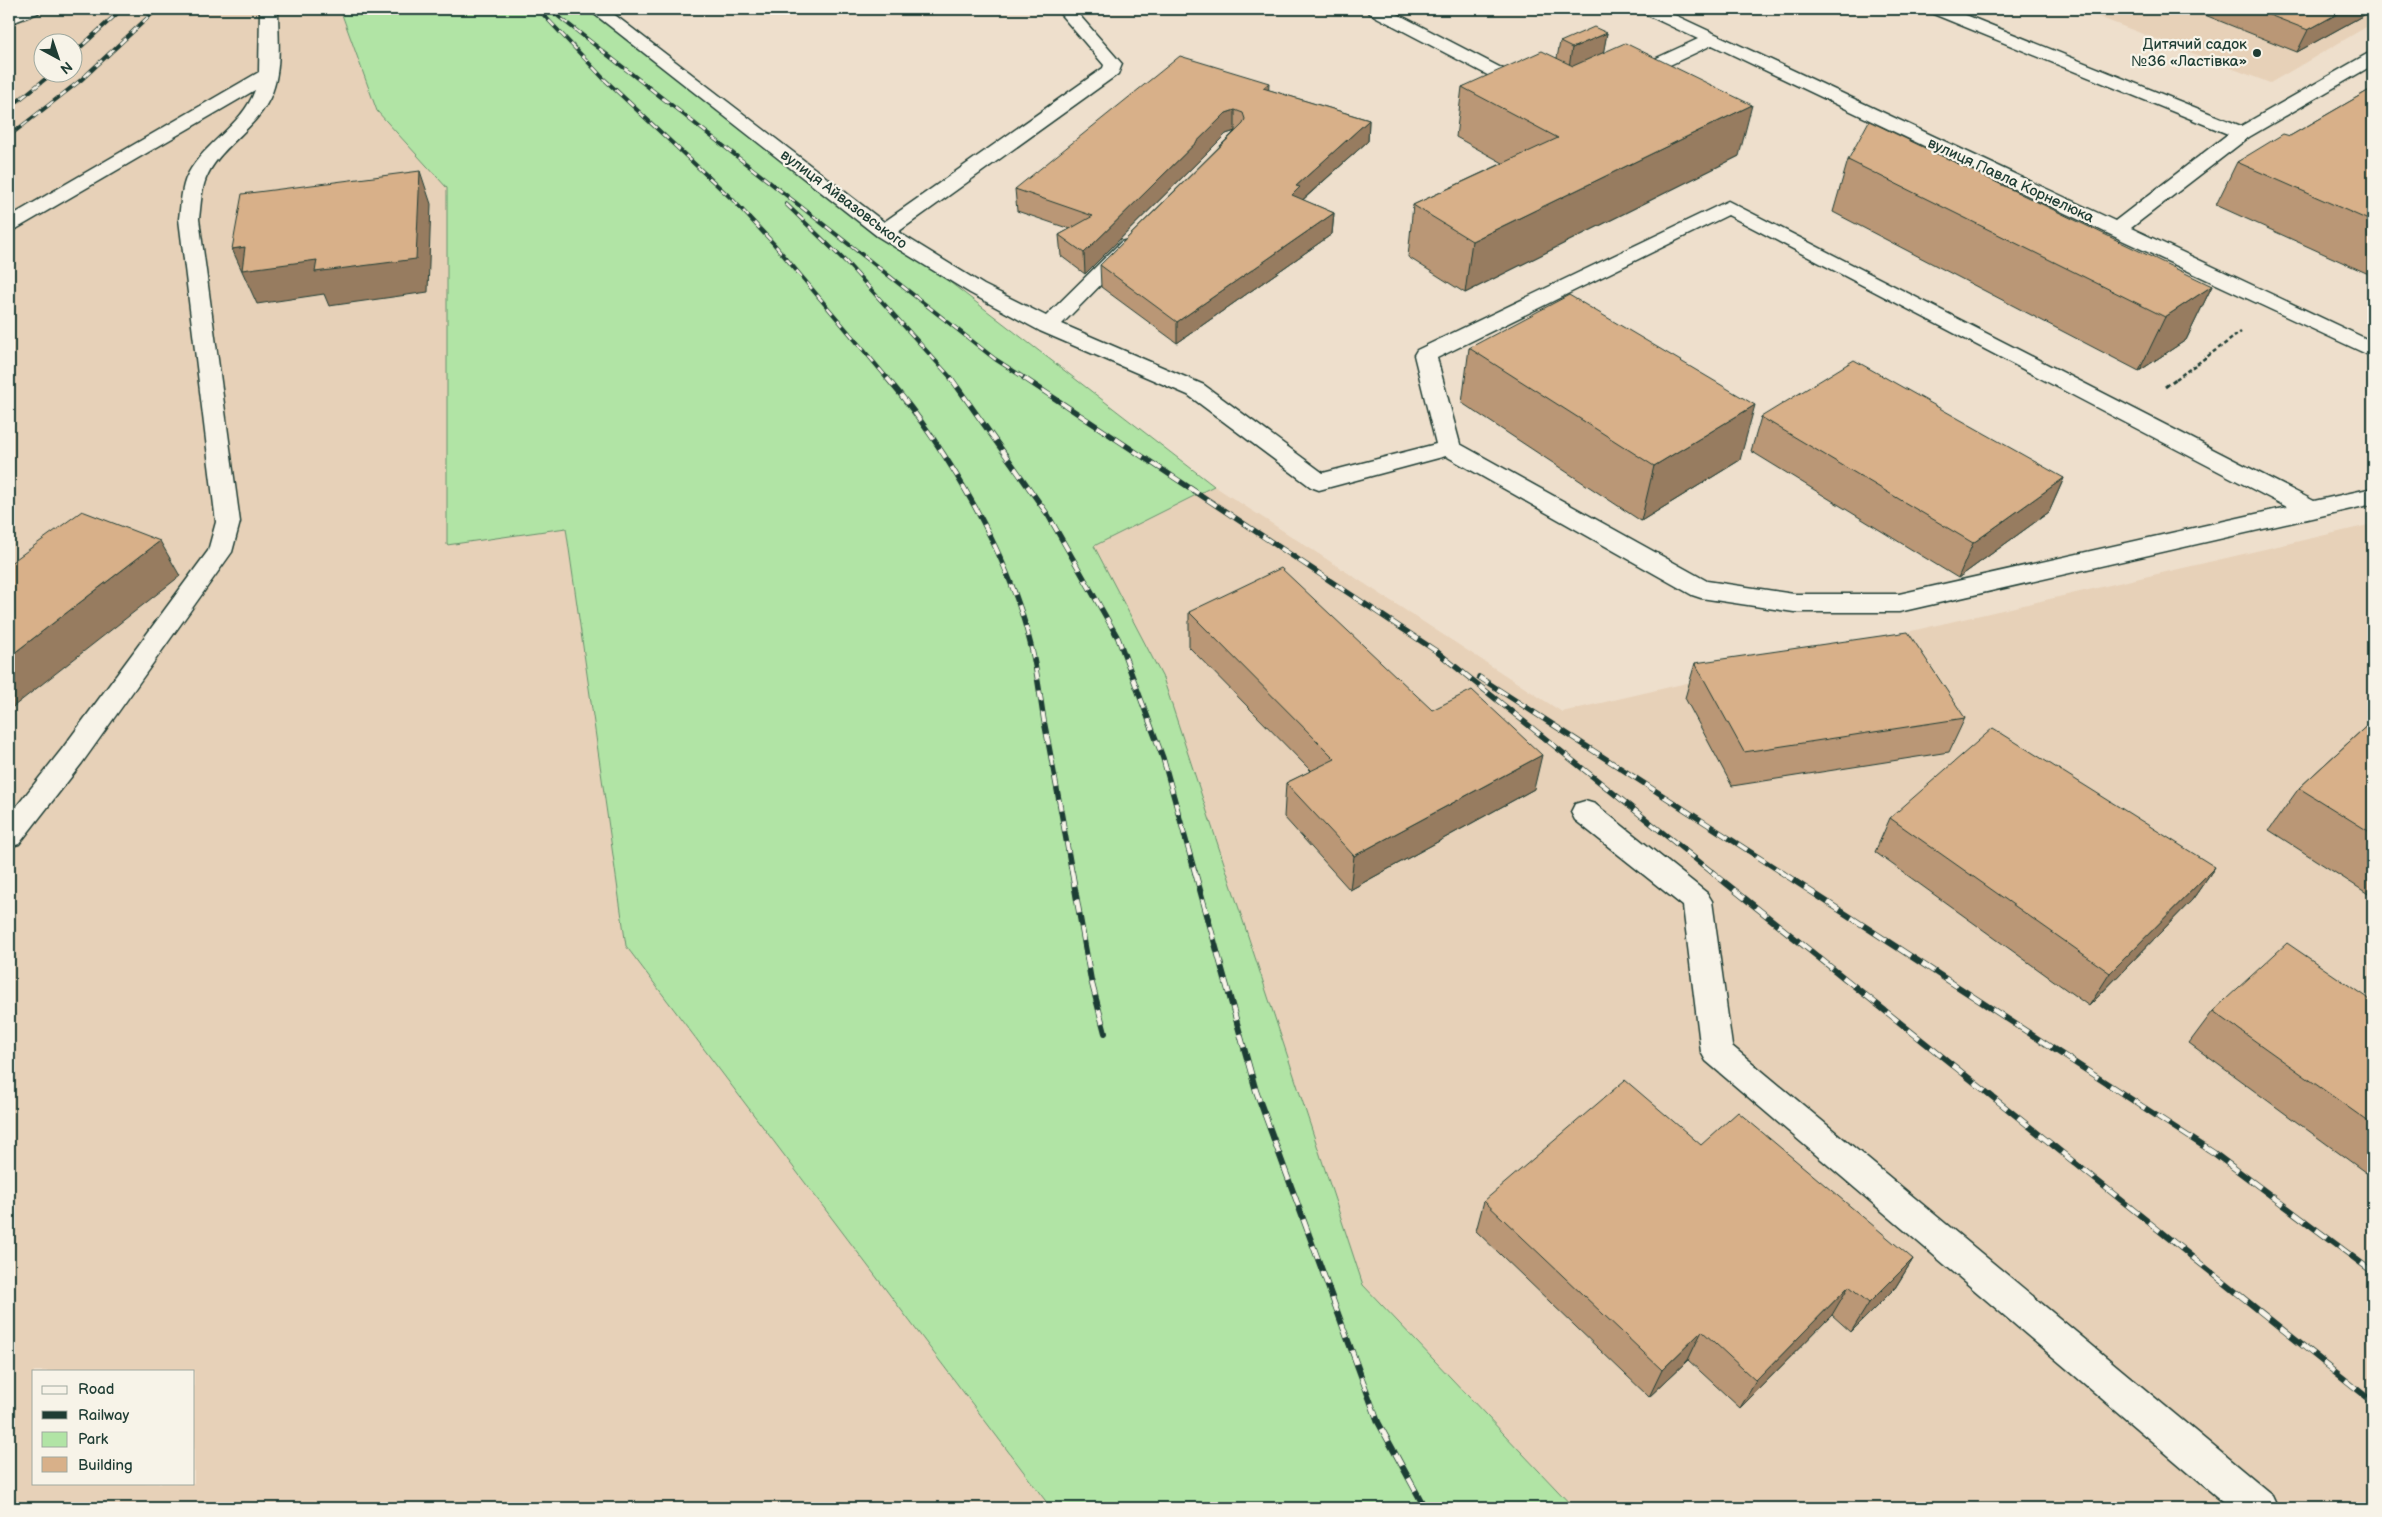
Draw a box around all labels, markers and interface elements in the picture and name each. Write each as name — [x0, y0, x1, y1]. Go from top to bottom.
north arrow — [32, 32, 82, 82]
place label: Дитячий садок №36 «Ластівка» — [2131, 35, 2247, 71]
marker: Дитячий садок №36 «Ластівка» — [2251, 47, 2263, 59]
text: N — [57, 58, 76, 77]
street label: вулиця Павла Корнелюка — [1925, 134, 2097, 227]
street label: вулиця Айвазовського — [777, 146, 911, 253]
legend — [32, 1370, 195, 1484]
text: Road — [78, 1380, 114, 1399]
text: Railway — [78, 1406, 129, 1425]
text: Park — [78, 1430, 109, 1449]
text: Building — [78, 1456, 133, 1475]

